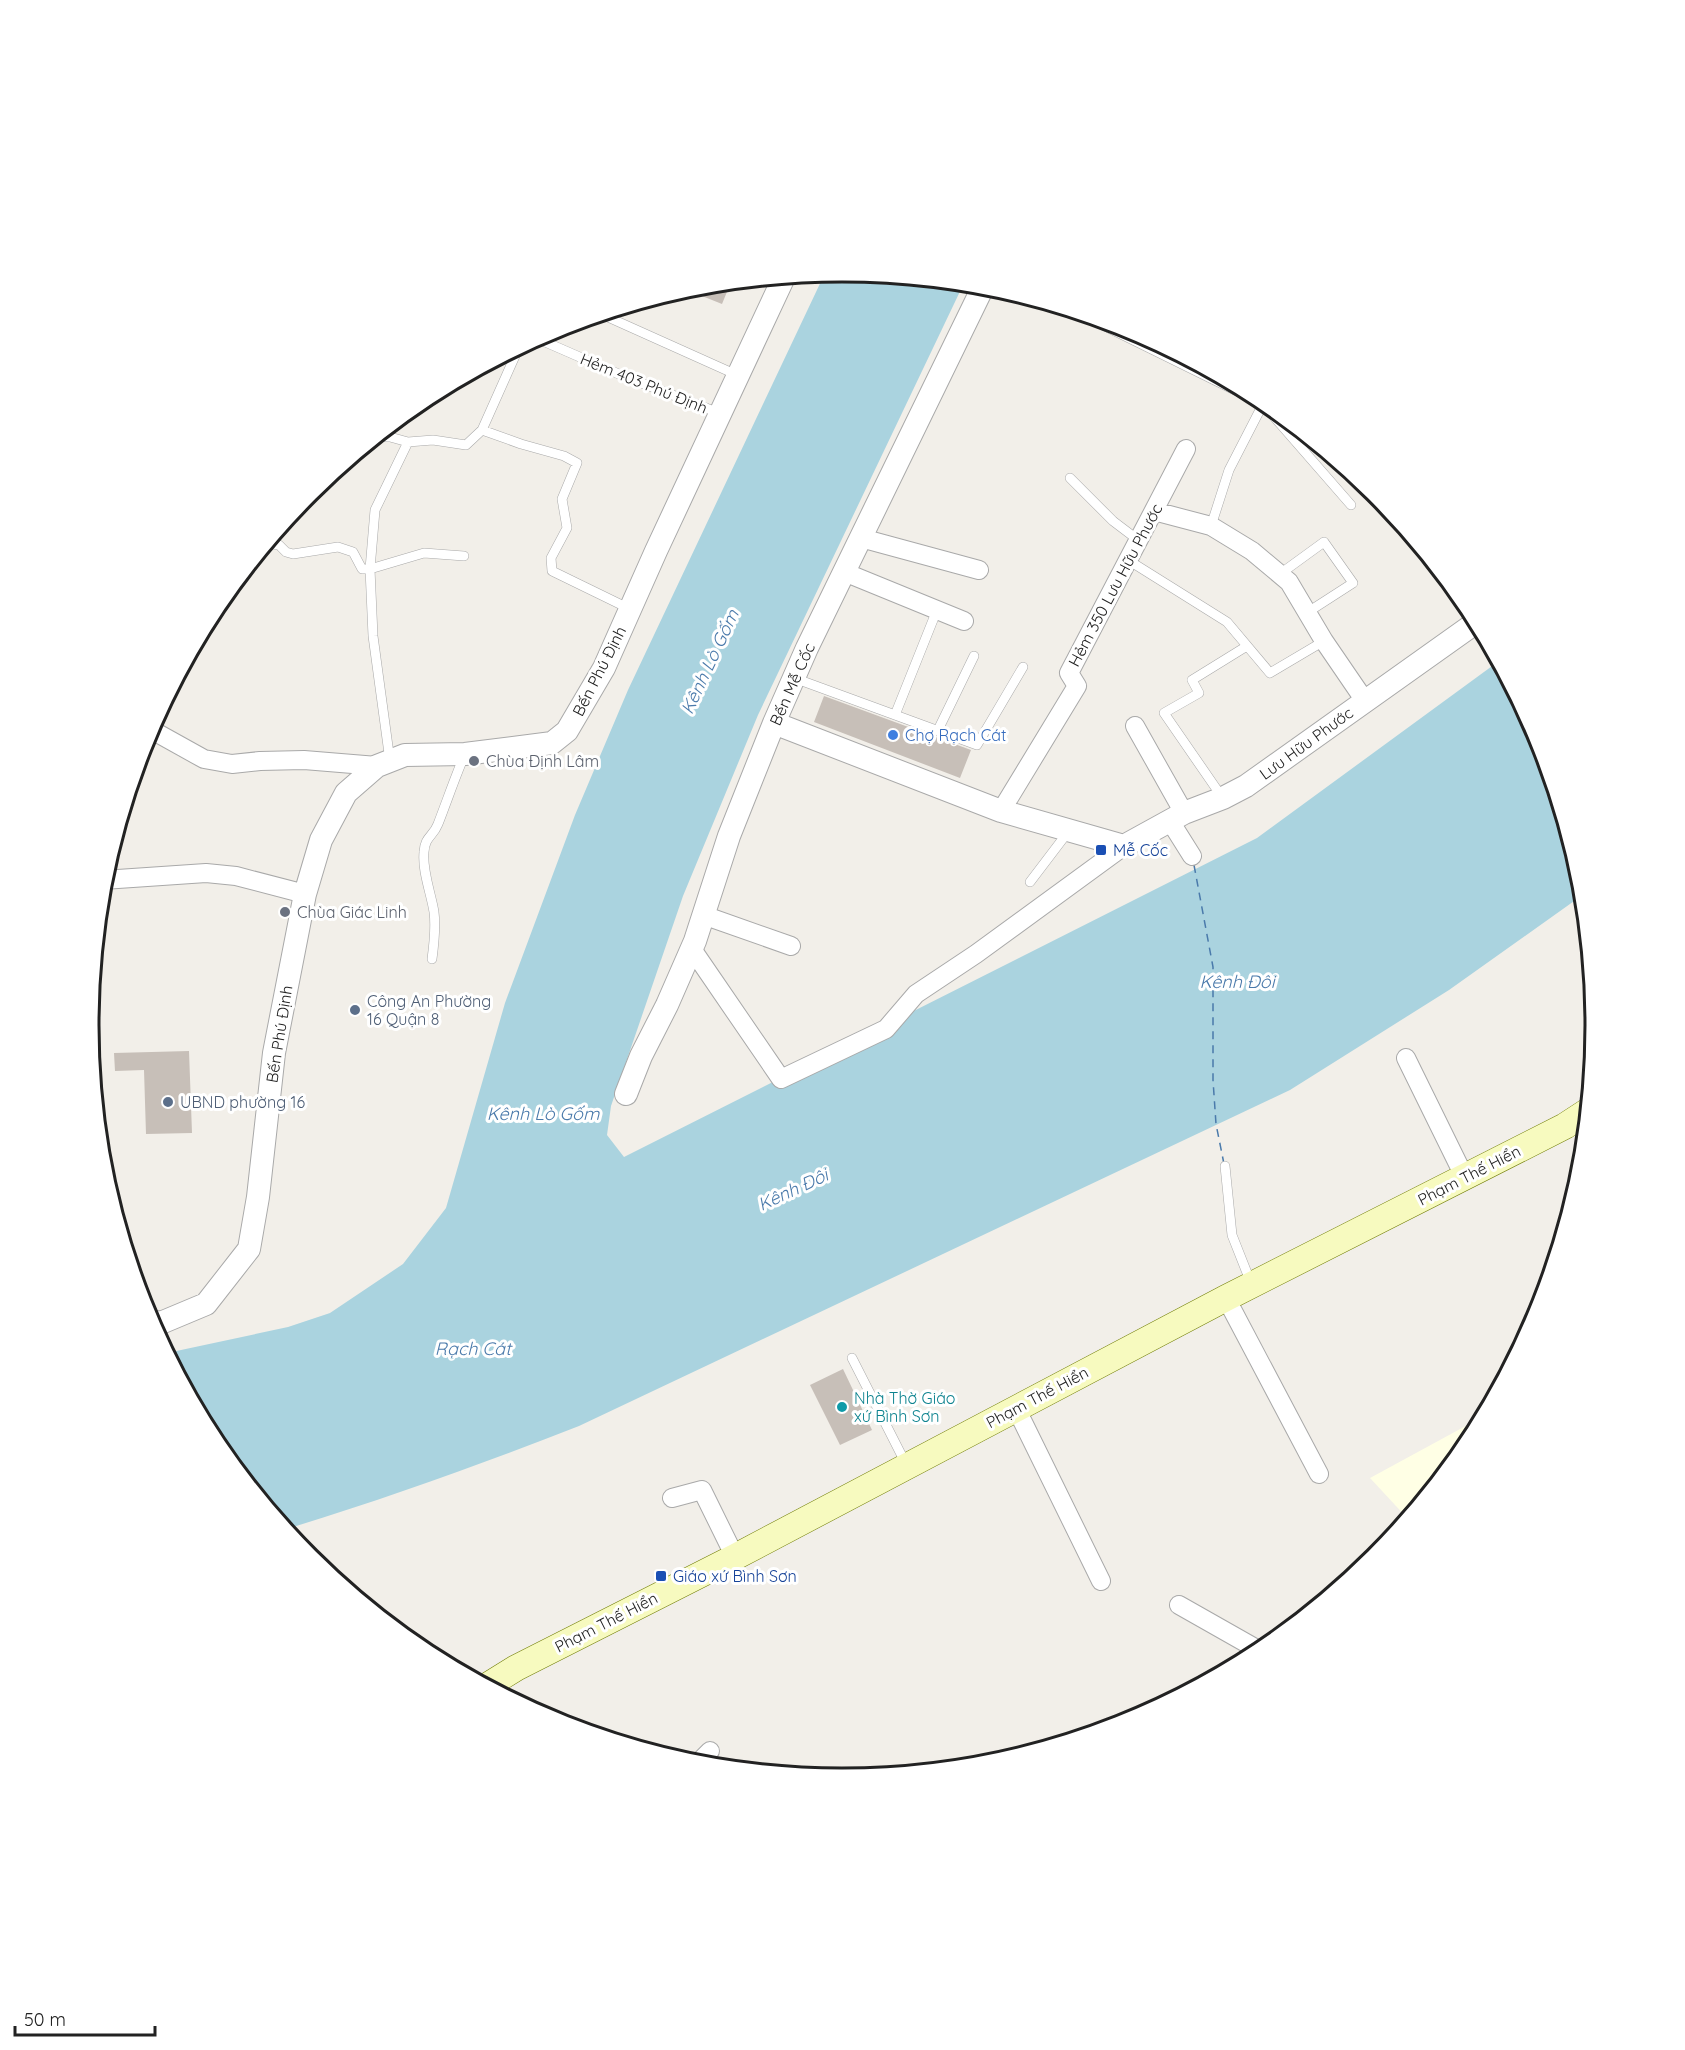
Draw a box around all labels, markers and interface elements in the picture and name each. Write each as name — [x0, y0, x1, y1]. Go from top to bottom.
street label: Hẻm 403 Phú Định — [577, 348, 711, 418]
street label: Hẻm 350 Lưu Hữu Phước — [1064, 500, 1166, 670]
water label: Kênh Lò Gốm — [675, 605, 744, 718]
street label: Bến Phú Định — [568, 623, 630, 719]
street label: Bến Mễ Cốc — [765, 640, 819, 728]
street label: Lưu Hữu Phước — [1255, 702, 1357, 784]
place label: Chợ Rạch Cát — [905, 725, 1006, 745]
marker: Chợ Rạch Cát — [886, 728, 900, 742]
place label: Chùa Định Lâm — [486, 751, 599, 771]
marker: Chùa Định Lâm — [467, 754, 481, 768]
place label: Mễ Cốc — [1113, 840, 1168, 860]
marker: Mễ Cốc — [1094, 843, 1108, 857]
place label: Chùa Giác Linh — [297, 902, 407, 922]
marker: Chùa Giác Linh — [278, 905, 292, 919]
water label: Kênh Đôi — [1199, 970, 1277, 993]
street label: Bến Phú Định — [261, 984, 297, 1084]
place label: Công An Phường 16 Quận 8 — [367, 991, 491, 1029]
marker: Công An Phường 16 Quận 8 — [348, 1003, 362, 1017]
place label: UBND phường 16 — [180, 1092, 305, 1112]
marker: UBND phường 16 — [161, 1095, 175, 1109]
water label: Kênh Lò Gốm — [487, 1102, 600, 1125]
street label: Phạm Thế Hiển — [1414, 1141, 1524, 1209]
water label: Kênh Đôi — [754, 1162, 834, 1216]
water label: Rạch Cát — [435, 1337, 513, 1360]
street label: Phạm Thế Hiển — [983, 1362, 1091, 1432]
place label: Nhà Thờ Giáo xứ Bình Sơn — [854, 1388, 956, 1426]
marker: Nhà Thờ Giáo xứ Bình Sơn — [835, 1400, 849, 1414]
place label: Giáo xứ Bình Sơn — [673, 1566, 797, 1586]
marker: Giáo xứ Bình Sơn — [654, 1569, 668, 1583]
street label: Phạm Thế Hiển — [551, 1588, 661, 1656]
scale bar — [15, 1999, 154, 2037]
text: 50 m — [24, 2008, 66, 2031]

